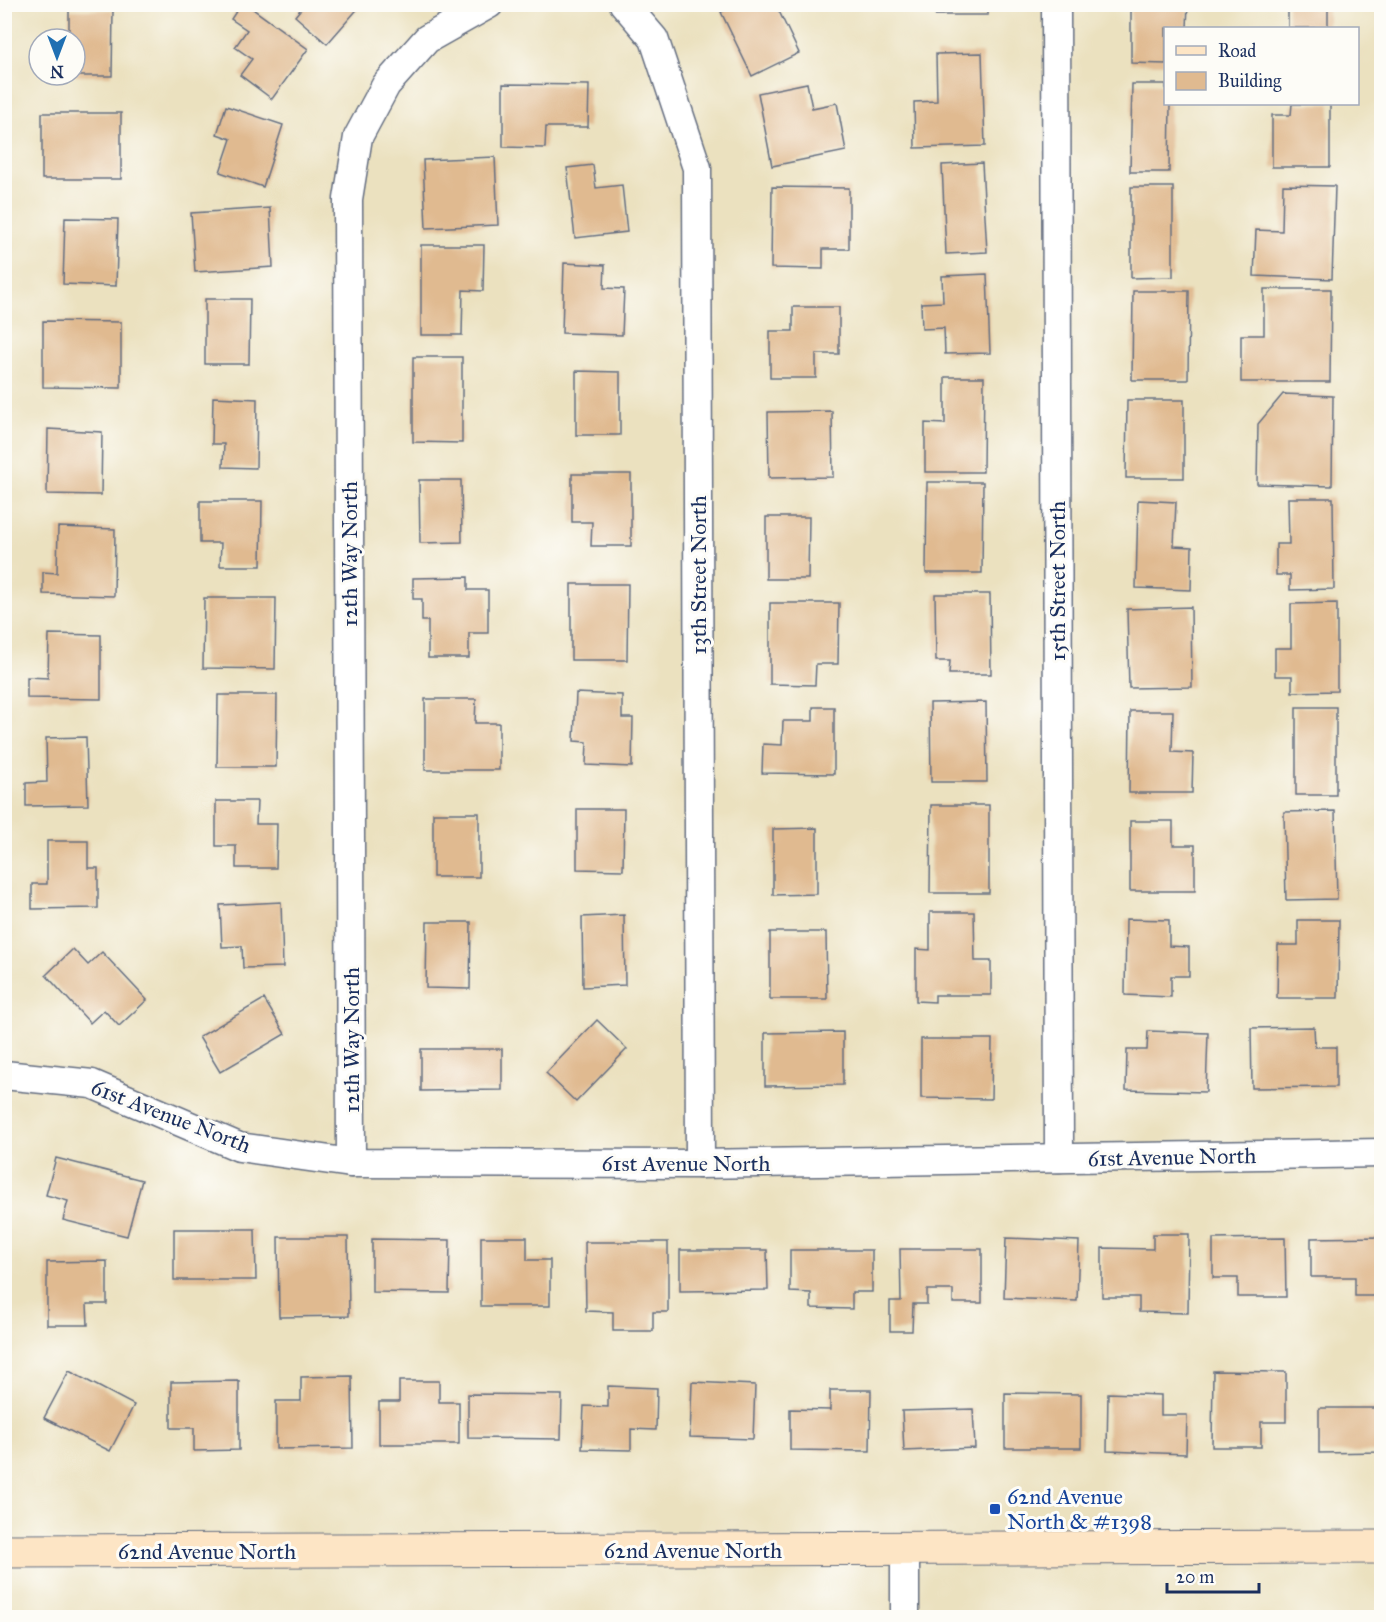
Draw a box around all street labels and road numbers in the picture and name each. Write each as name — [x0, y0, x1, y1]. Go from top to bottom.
street label: 12th Way North — [336, 481, 363, 627]
street label: 13th Street North — [685, 495, 712, 655]
street label: 15th Street North — [1044, 501, 1071, 661]
street label: 12th Way North — [338, 967, 365, 1113]
street label: 61st Avenue North — [87, 1073, 255, 1159]
street label: 61st Avenue North — [1087, 1142, 1257, 1172]
street label: 61st Avenue North — [602, 1150, 770, 1177]
street label: 62nd Avenue North — [604, 1537, 782, 1564]
street label: 62nd Avenue North — [118, 1538, 296, 1565]

